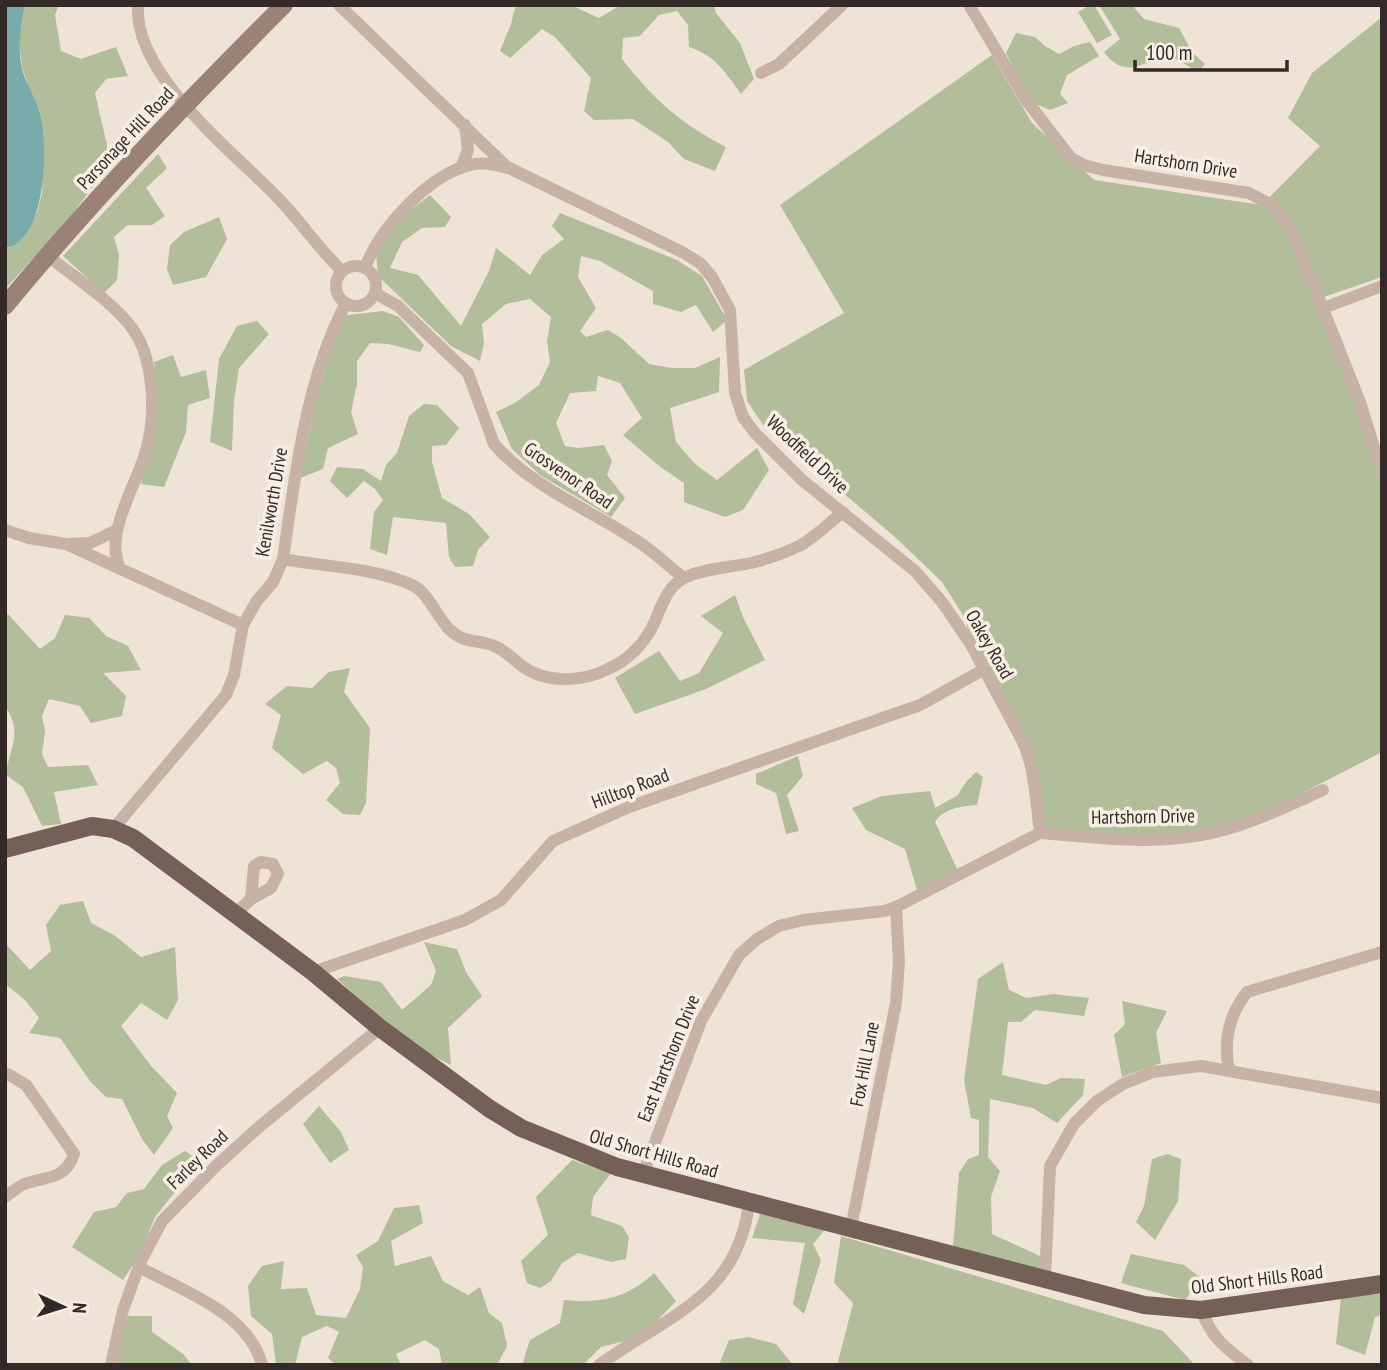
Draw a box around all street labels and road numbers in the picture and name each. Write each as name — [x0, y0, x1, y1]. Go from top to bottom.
street label: Parsonage Hill Road — [72, 82, 178, 194]
street label: Hartshorn Drive — [1133, 143, 1239, 183]
street label: Woodfield Drive — [762, 410, 854, 498]
street label: Grosvenor Road — [520, 436, 618, 514]
street label: Kenilworth Drive — [250, 445, 292, 558]
street label: Oakey Road — [961, 605, 1019, 683]
street label: Hilltop Road — [588, 762, 672, 814]
street label: Hartshorn Drive — [1091, 803, 1195, 829]
street label: East Hartshorn Drive — [632, 991, 705, 1125]
street label: Fox Hill Lane — [844, 1020, 884, 1108]
street label: Old Short Hills Road — [587, 1123, 721, 1183]
street label: Farley Road — [161, 1124, 233, 1194]
street label: Old Short Hills Road — [1190, 1259, 1324, 1299]

